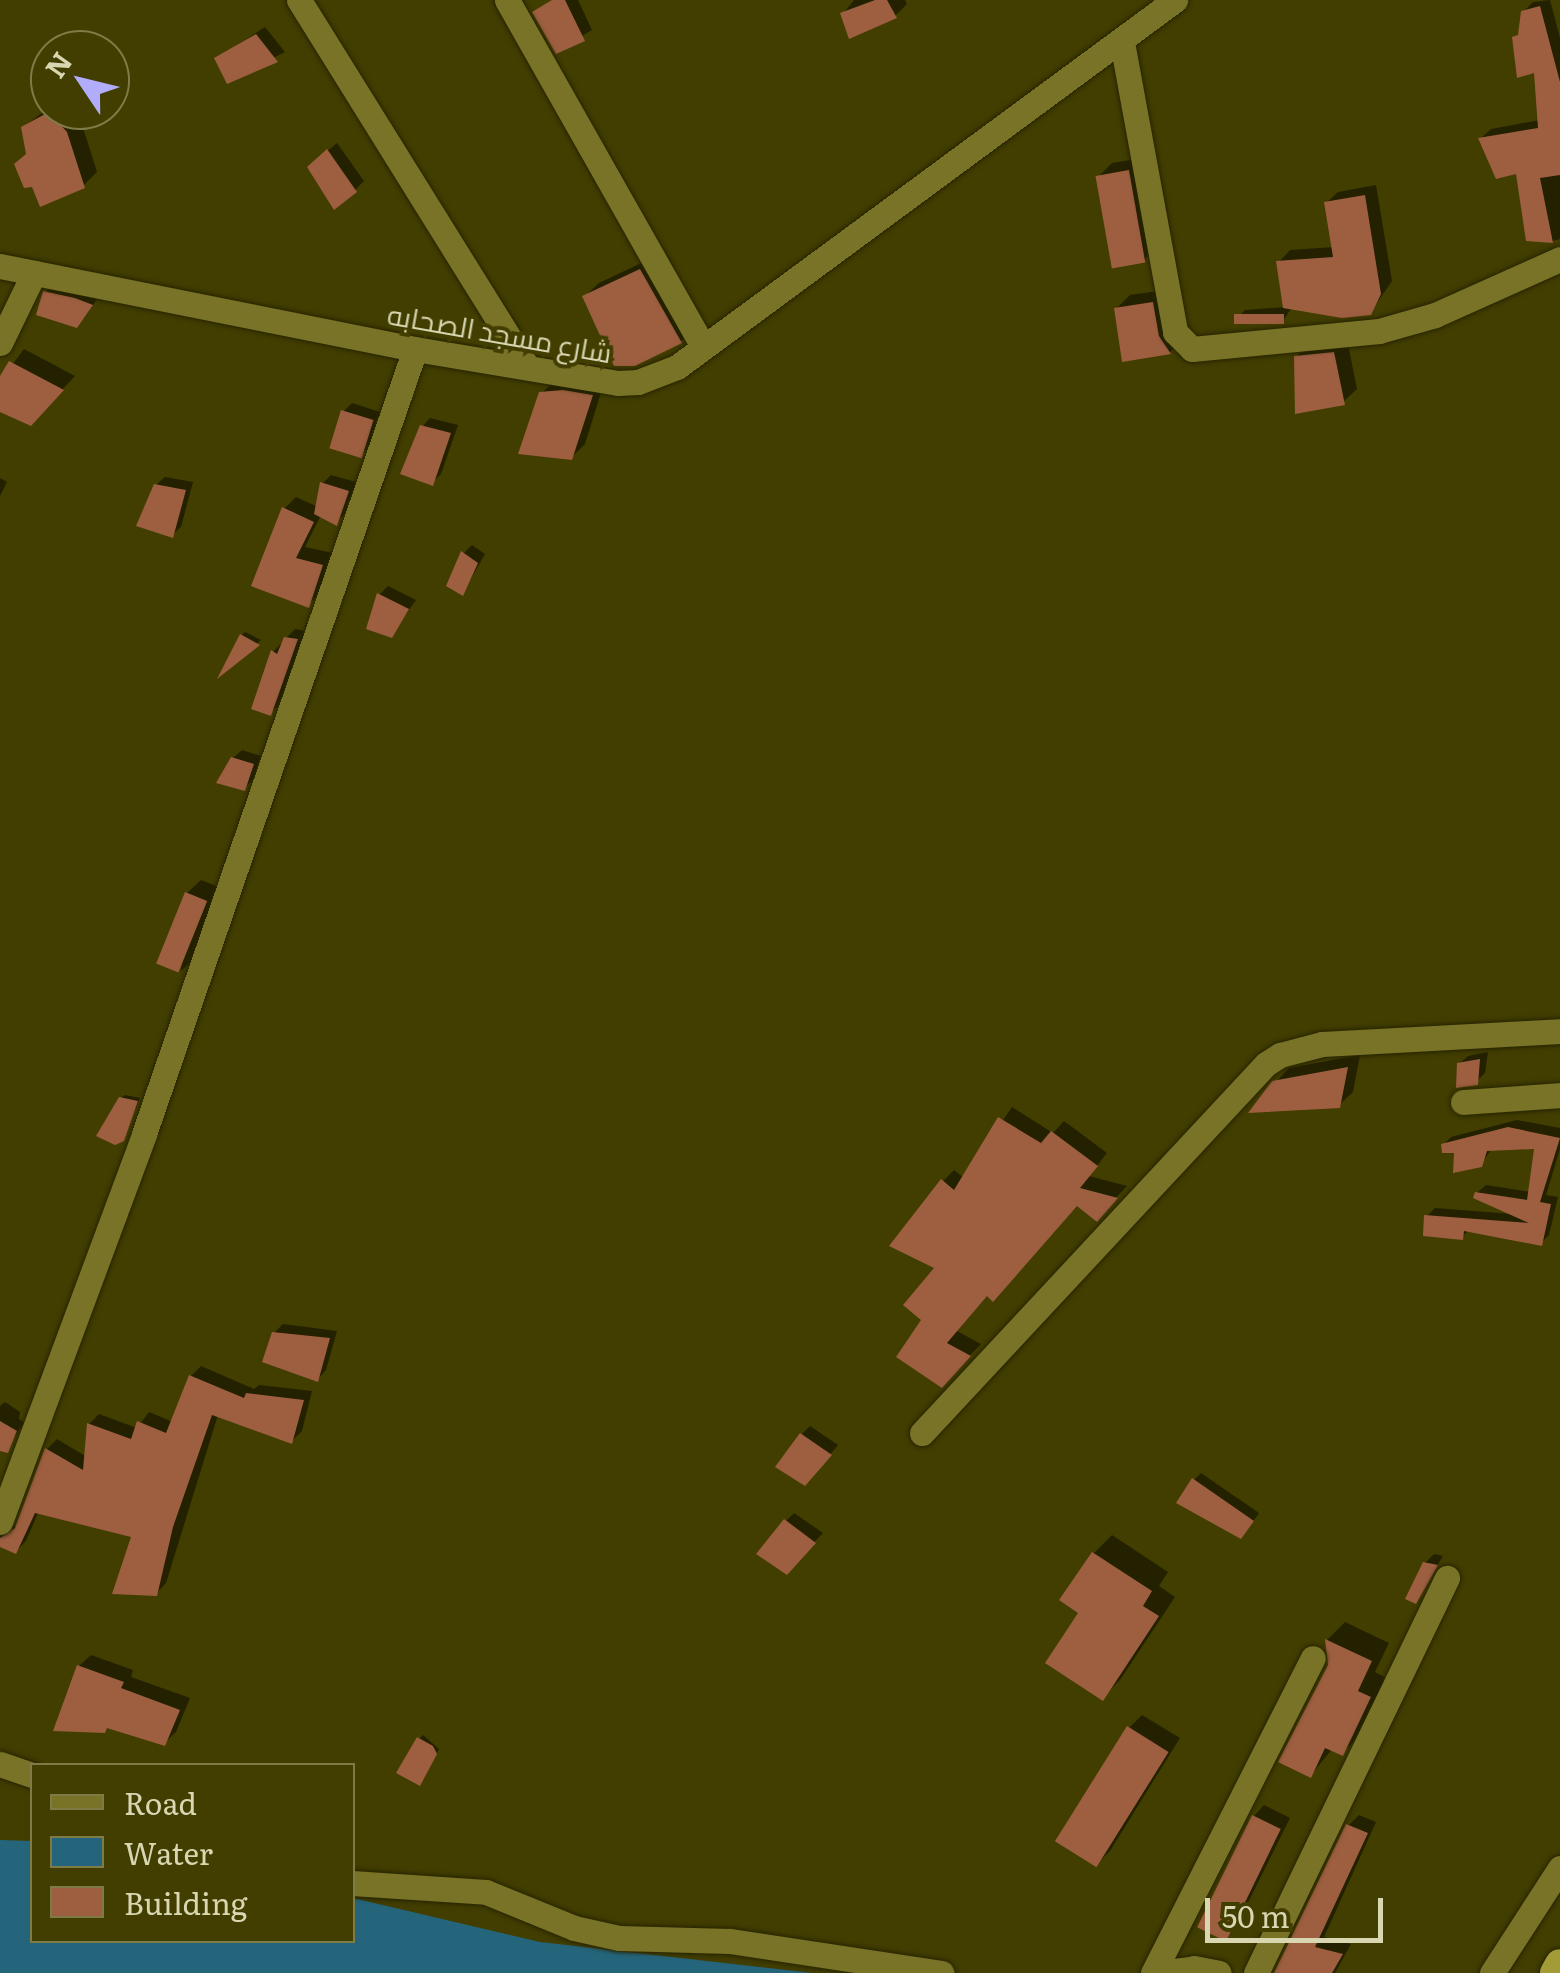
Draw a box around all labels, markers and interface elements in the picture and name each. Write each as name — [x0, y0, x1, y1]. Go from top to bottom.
north arrow — [30, 30, 130, 130]
text: N — [33, 42, 81, 86]
street label: شارع مسجد الصحابه — [385, 296, 615, 368]
legend — [30, 1763, 355, 1943]
text: Road — [124, 1780, 197, 1824]
text: Water — [124, 1830, 213, 1874]
scale bar — [1210, 1878, 1388, 1940]
text: Building — [124, 1880, 248, 1924]
text: 50 m — [1222, 1893, 1290, 1937]

